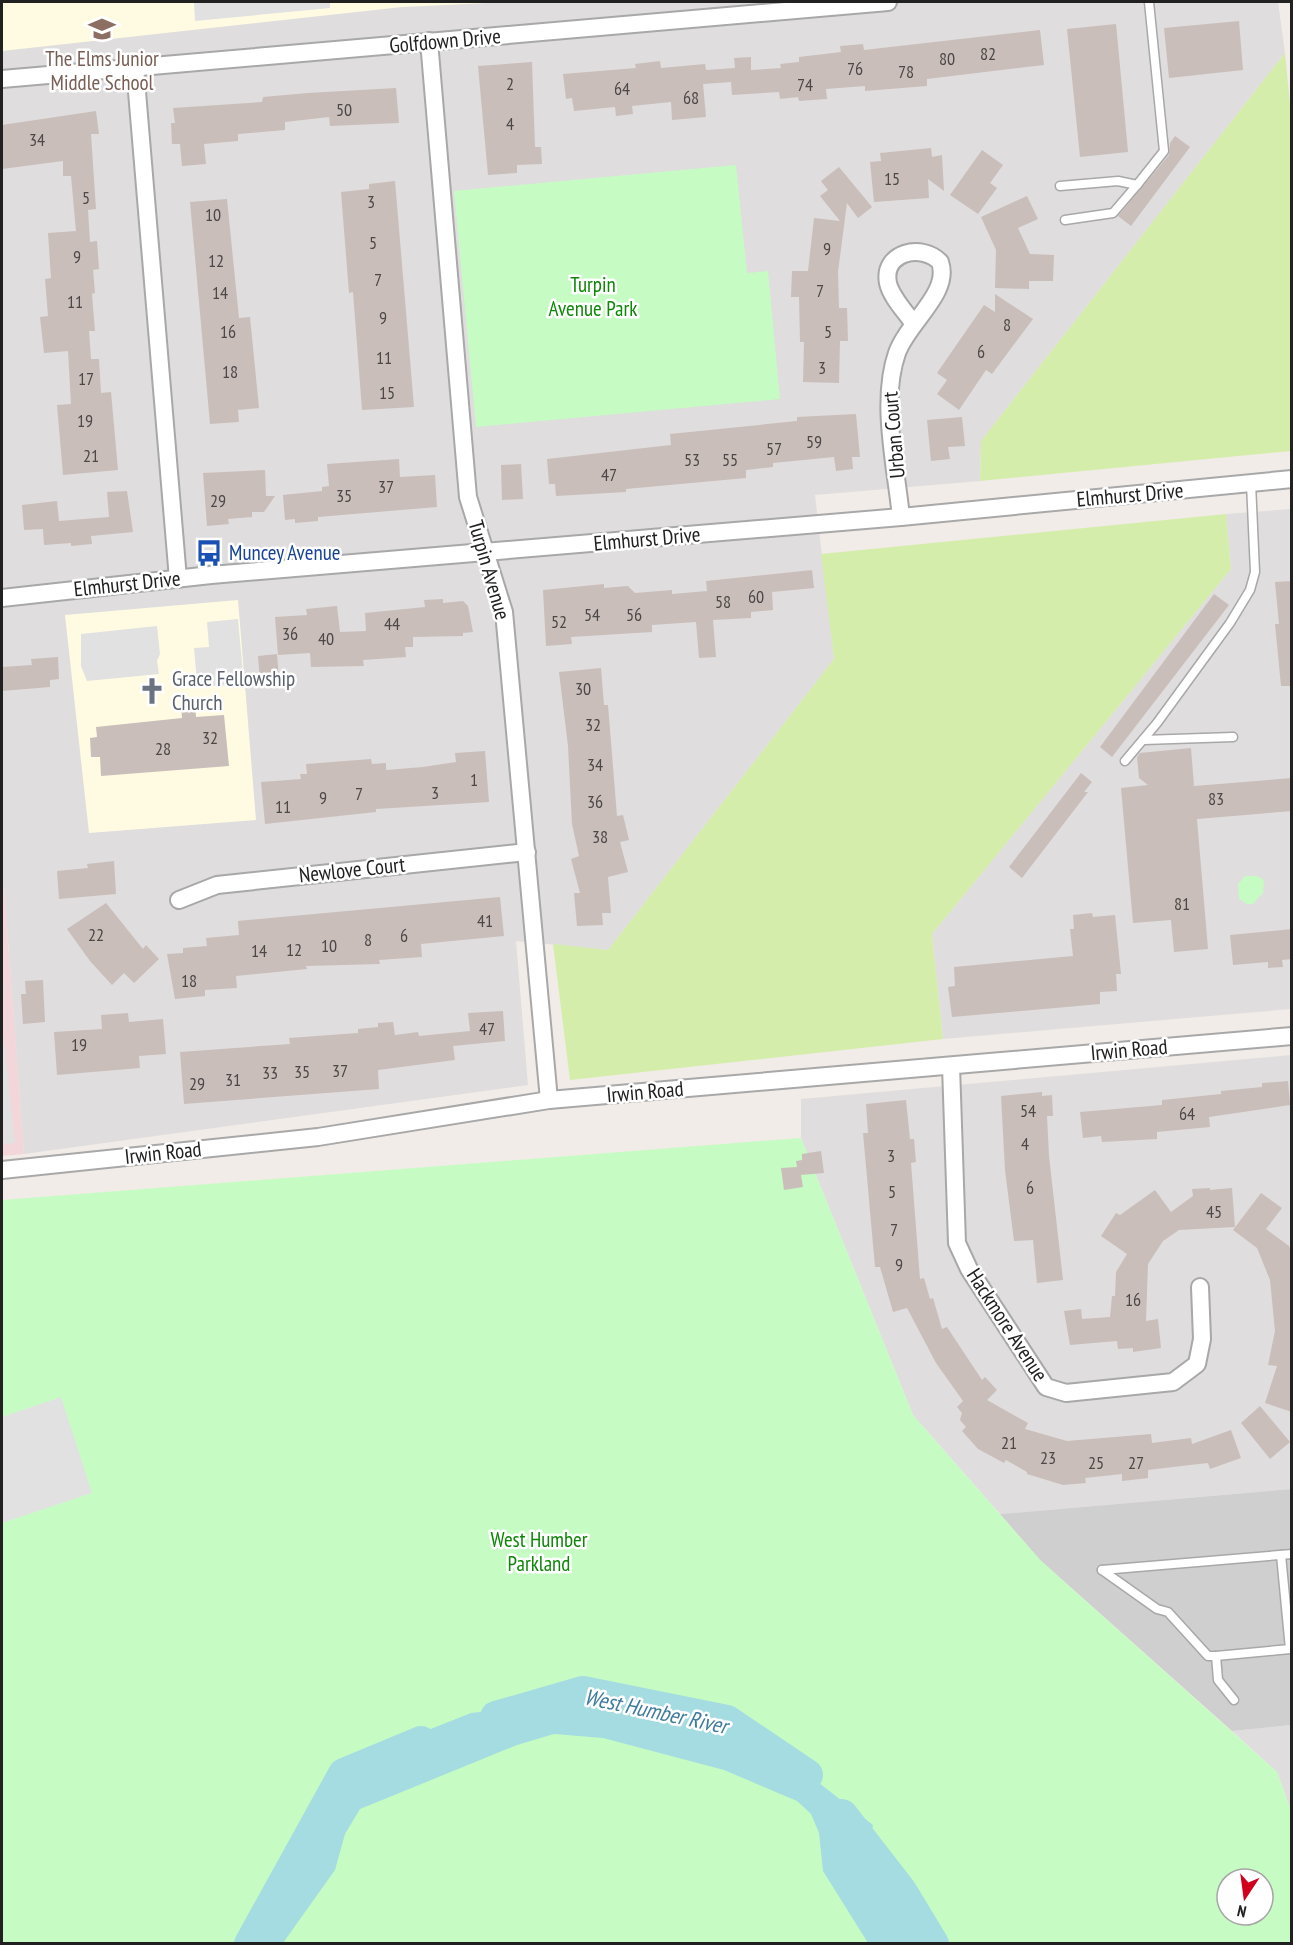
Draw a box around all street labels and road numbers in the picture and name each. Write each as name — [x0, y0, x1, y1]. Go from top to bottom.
street label: Golfdown Drive — [388, 22, 502, 59]
street label: Urban Court — [876, 390, 911, 480]
street label: Elmhurst Drive — [1075, 476, 1185, 513]
street label: Turpin Avenue — [462, 517, 517, 623]
street label: Elmhurst Drive — [592, 520, 702, 557]
street label: Elmhurst Drive — [72, 564, 182, 603]
street label: Newlove Court — [298, 850, 407, 888]
street label: Irwin Road — [1089, 1033, 1169, 1066]
street label: Irwin Road — [605, 1075, 685, 1108]
street label: Irwin Road — [123, 1135, 203, 1170]
street label: Hackmore Avenue — [961, 1263, 1054, 1386]

